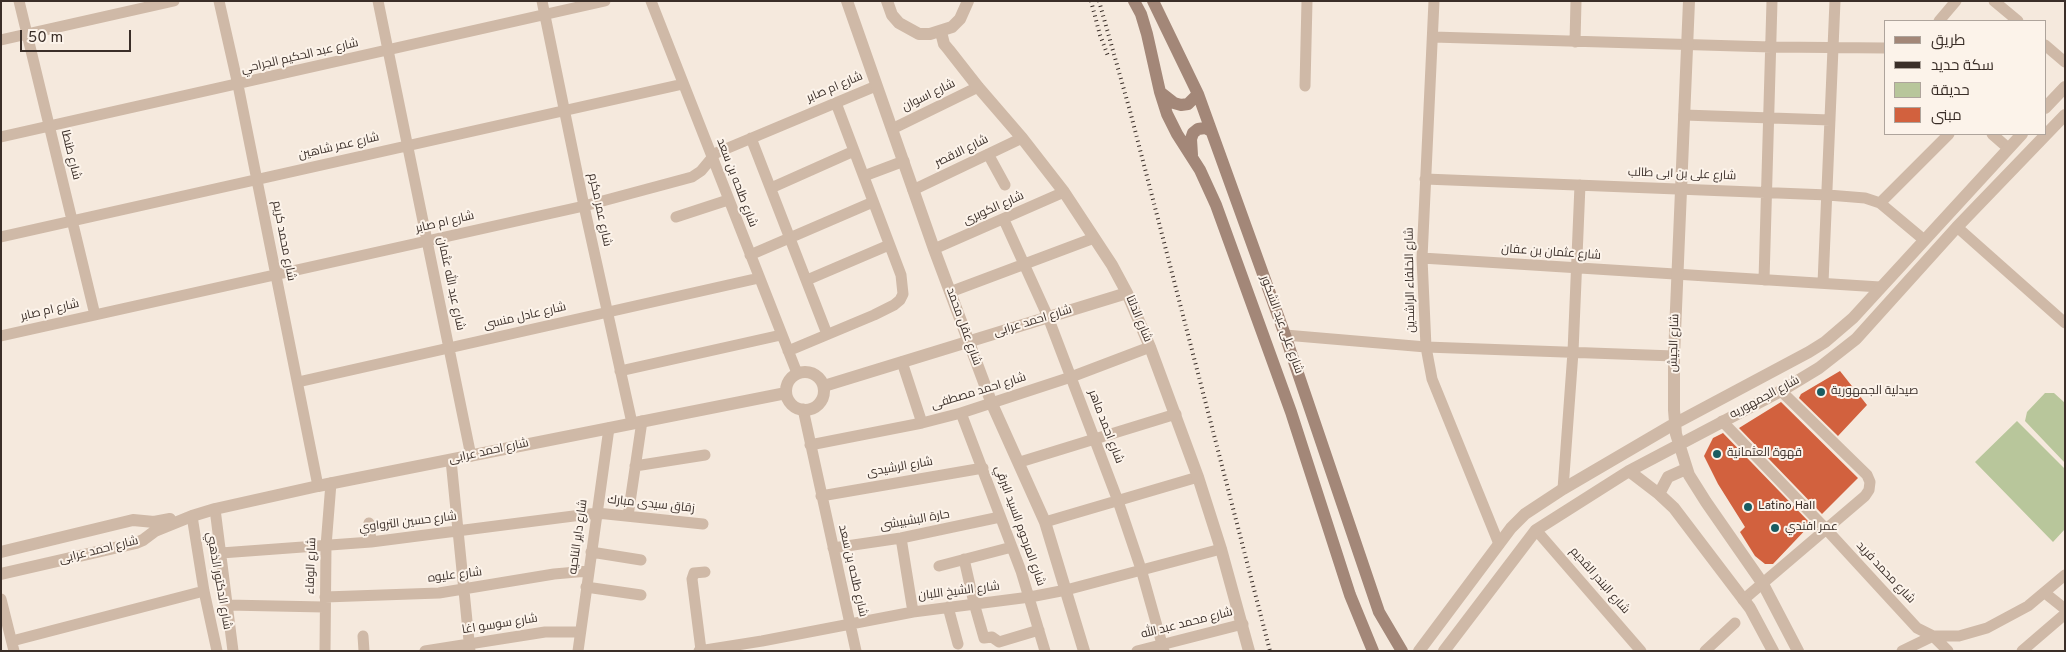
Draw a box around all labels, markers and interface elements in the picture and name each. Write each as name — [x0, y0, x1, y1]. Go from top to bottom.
scale bar — [22, 20, 134, 52]
legend — [1884, 20, 2046, 135]
text: 50 m — [28, 29, 63, 48]
text: طريق — [1931, 32, 1965, 51]
street label: شارع عبد الحكيم الجراحي — [240, 37, 360, 77]
text: سكة حديد — [1931, 57, 1994, 76]
street label: شارع ام صابر — [805, 70, 865, 106]
street label: شارع اسوان — [900, 77, 958, 115]
text: حديقة — [1931, 82, 1970, 101]
text: مبنى — [1931, 107, 1962, 126]
street label: شارع طنطا — [57, 128, 83, 182]
street label: شارع عمر شاهين — [297, 131, 381, 163]
street label: شارع الاقصر — [933, 133, 991, 171]
street label: شارع طلحه بن سعد — [712, 137, 760, 229]
street label: شارع على بن ابى طالب — [1628, 166, 1736, 184]
street label: شارع عمر مكرم — [584, 172, 614, 248]
street label: شارع الكوبرى — [961, 189, 1027, 229]
street label: شارع محمد كريم — [268, 200, 298, 282]
street label: شارع ام صابر — [414, 209, 476, 237]
street label: شارع الخلفاء الراشدين — [1403, 227, 1419, 333]
street label: شارع عبد الله عثمان — [433, 236, 467, 332]
street label: شارع عثمان بن عفان — [1501, 242, 1601, 264]
street label: شارع على عبد الشكور — [1257, 274, 1305, 376]
street label: شارع عقل محمد — [942, 286, 984, 368]
street label: شارع الدلتا — [1122, 293, 1154, 345]
street label: شارع ام صابر — [19, 297, 81, 325]
street label: شارع عادل منسى — [482, 301, 568, 333]
street label: شارع احمد عرابى — [992, 303, 1074, 341]
street label: شارع الجيش — [1667, 314, 1683, 372]
street label: شارع احمد مصطفى — [930, 371, 1028, 413]
street label: شارع الجمهوريه — [1728, 374, 1802, 422]
place label: صيدلية الجمهورية — [1831, 385, 1918, 399]
marker: صيدلية الجمهورية — [1815, 386, 1827, 398]
street label: شارع احمد ماهر — [1084, 388, 1126, 466]
street label: شارع احمد عرابى — [448, 437, 530, 467]
place label: قهوة العثمانية — [1727, 447, 1802, 461]
marker: قهوة العثمانية — [1711, 448, 1723, 460]
street label: شارع الرشيدى — [866, 455, 934, 481]
street label: شارع المرحوم السيد البرقي — [991, 464, 1047, 588]
street label: زقاق سيدى مبارك — [607, 493, 695, 517]
street label: شارع داير الناحيه — [567, 499, 591, 575]
place label: Latino Hall — [1758, 500, 1815, 514]
marker: Latino Hall — [1742, 501, 1754, 513]
street label: حارة البشبيشى — [879, 508, 951, 534]
street label: شارع حسين الترواوي — [358, 510, 458, 536]
place label: عمر افندي — [1785, 521, 1838, 535]
marker: عمر افندي — [1769, 522, 1781, 534]
street label: شارع طلحه بن سعد — [834, 524, 870, 618]
street label: شارع الدكتور الذهبي — [202, 531, 234, 631]
street label: شارع احمد عرابى — [58, 534, 140, 568]
street label: شارع الوفاء — [304, 537, 320, 595]
street label: شارع محمد فريد — [1853, 539, 1917, 607]
street label: شارع البندر القديم — [1566, 545, 1632, 617]
street label: شارع عليوه — [427, 566, 483, 586]
street label: شارع الشيخ اللبان — [917, 580, 1001, 604]
street label: شارع محمد عبد الله — [1140, 606, 1234, 642]
street label: شارع سوسو اغا — [461, 612, 539, 638]

